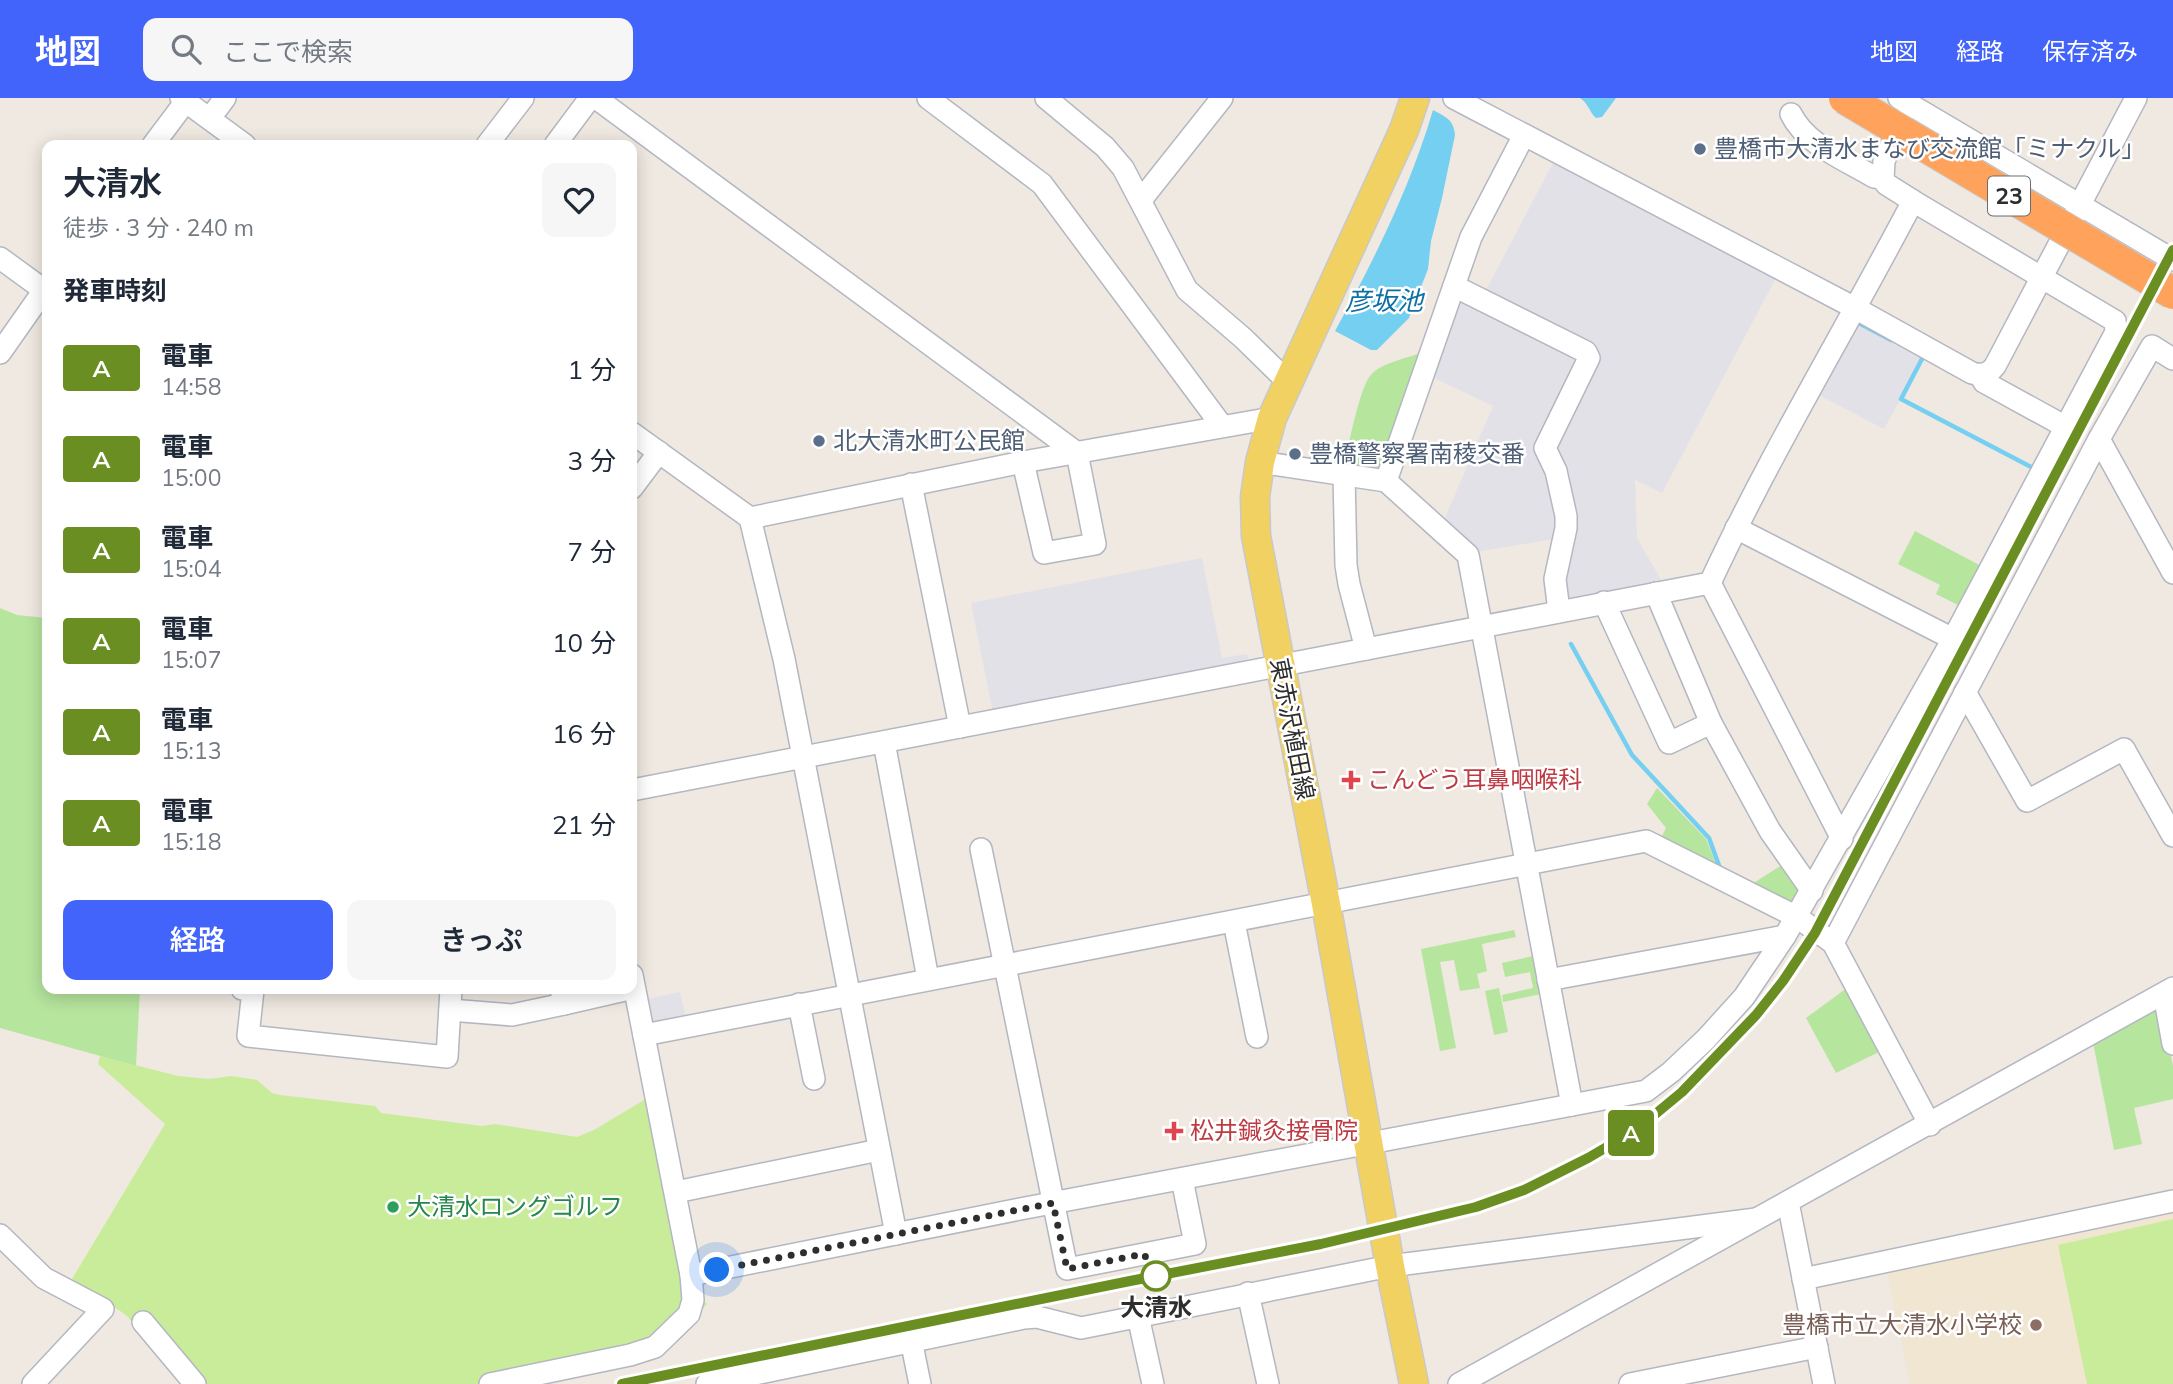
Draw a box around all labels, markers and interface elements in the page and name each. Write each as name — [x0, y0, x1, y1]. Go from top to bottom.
search box — [143, 18, 633, 81]
text: 地図 — [35, 30, 101, 71]
icon: search — [167, 30, 205, 68]
text: ここで検索 — [223, 35, 353, 68]
text: 地図 — [1870, 36, 1918, 66]
text: 経路 — [1956, 36, 2004, 66]
text: 保存済み — [2042, 36, 2138, 66]
place label: 豊橋市大清水まなび交流館「ミナクル」 — [1714, 133, 2145, 163]
marker: 豊橋市大清水まなび交流館「ミナクル」 — [1692, 141, 1708, 157]
text: 大清水 — [63, 162, 162, 203]
button: heart — [542, 163, 616, 237]
road number: 23 — [1988, 176, 2030, 216]
text: 徒歩 · 3 分 · 240 m — [63, 213, 254, 242]
text: 発車時刻 — [63, 274, 167, 307]
water label: 彦坂池 — [1345, 284, 1426, 317]
text: 電車 — [161, 339, 213, 372]
text: A — [93, 353, 111, 383]
text: 1 分 — [568, 353, 616, 386]
text: 14:58 — [161, 372, 221, 401]
place label: 北大清水町公民館 — [833, 425, 1025, 455]
text: 電車 — [161, 430, 213, 463]
marker: 北大清水町公民館 — [811, 433, 827, 449]
place label: 豊橋警察署南稜交番 — [1309, 438, 1525, 468]
text: A — [93, 444, 111, 474]
text: 3 分 — [568, 444, 616, 477]
marker: 豊橋警察署南稜交番 — [1287, 446, 1303, 462]
text: 15:00 — [161, 463, 221, 492]
text: 電車 — [161, 521, 213, 554]
text: A — [93, 535, 111, 565]
text: 7 分 — [568, 535, 616, 568]
text: 15:04 — [161, 554, 221, 583]
text: 電車 — [161, 612, 213, 645]
text: A — [93, 626, 111, 656]
text: 10 分 — [552, 626, 616, 659]
text: 15:07 — [161, 645, 221, 674]
street label: 東赤沢植田線 — [1265, 655, 1321, 802]
text: 電車 — [161, 703, 213, 736]
text: A — [93, 717, 111, 747]
text: 16 分 — [552, 717, 616, 750]
text: 15:13 — [161, 736, 221, 765]
place label: こんどう耳鼻咽喉科 — [1367, 764, 1582, 794]
marker: こんどう耳鼻咽喉科 — [1341, 770, 1361, 790]
text: 電車 — [161, 794, 213, 827]
text: A — [93, 808, 111, 838]
text: 21 分 — [552, 808, 616, 841]
text: 15:18 — [161, 827, 221, 856]
button: 経路 — [63, 900, 333, 980]
button: きっぷ — [347, 900, 616, 980]
line badge: A — [1608, 1110, 1654, 1156]
place label: 松井鍼灸接骨院 — [1190, 1115, 1358, 1145]
text: A — [1622, 1118, 1640, 1148]
marker: 松井鍼灸接骨院 — [1164, 1121, 1184, 1141]
place label: 大清水ロングゴルフ — [407, 1191, 623, 1221]
marker: 大清水ロングゴルフ — [385, 1199, 401, 1215]
your location — [699, 1252, 734, 1287]
marker: 大清水 — [1141, 1261, 1171, 1291]
place label: 大清水 — [1120, 1292, 1192, 1322]
place label: 豊橋市立大清水小学校 — [1782, 1309, 2022, 1339]
marker: 豊橋市立大清水小学校 — [2028, 1317, 2044, 1333]

